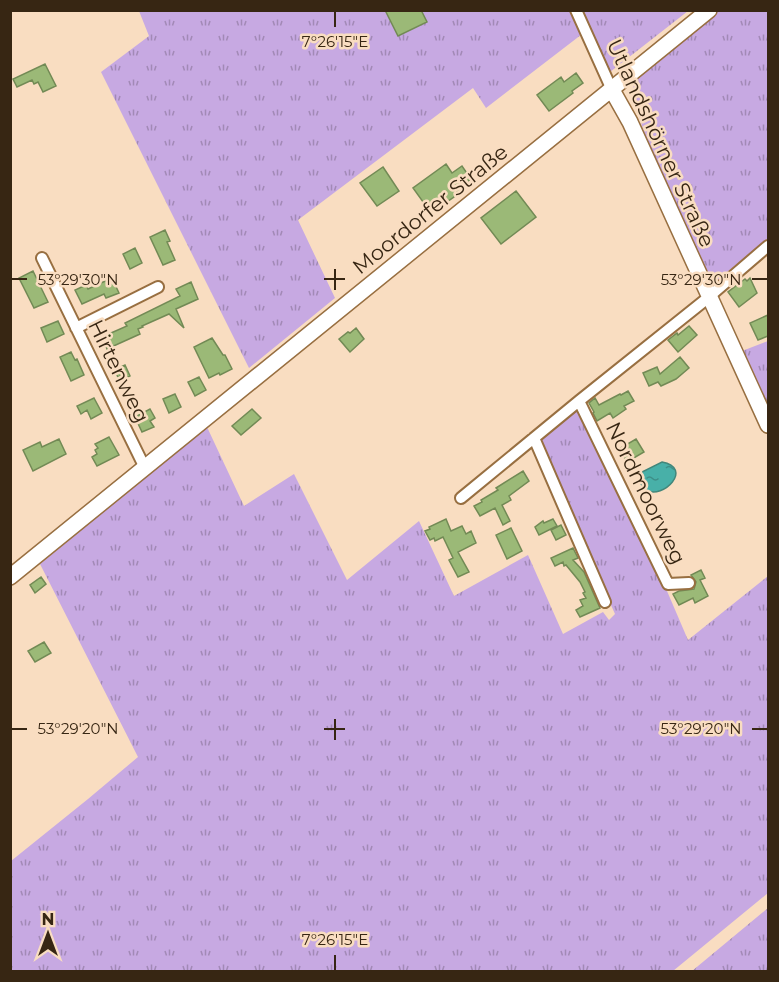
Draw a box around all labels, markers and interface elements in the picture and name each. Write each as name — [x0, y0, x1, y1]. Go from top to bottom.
text: 7°26'15"E — [302, 32, 368, 51]
street label: Utlandshörner Straße — [602, 35, 720, 251]
street label: Moordorfer Straße — [348, 139, 512, 279]
text: 53°29'30"N — [38, 270, 118, 289]
text: 53°29'30"N — [661, 270, 741, 289]
street label: Hirtenweg — [83, 315, 155, 427]
street label: Nordmoorweg — [601, 418, 691, 568]
text: 53°29'20"N — [38, 719, 118, 738]
text: 53°29'20"N — [661, 719, 741, 738]
north arrow — [18, 904, 78, 964]
text: N — [42, 910, 54, 929]
text: 7°26'15"E — [302, 930, 368, 949]

